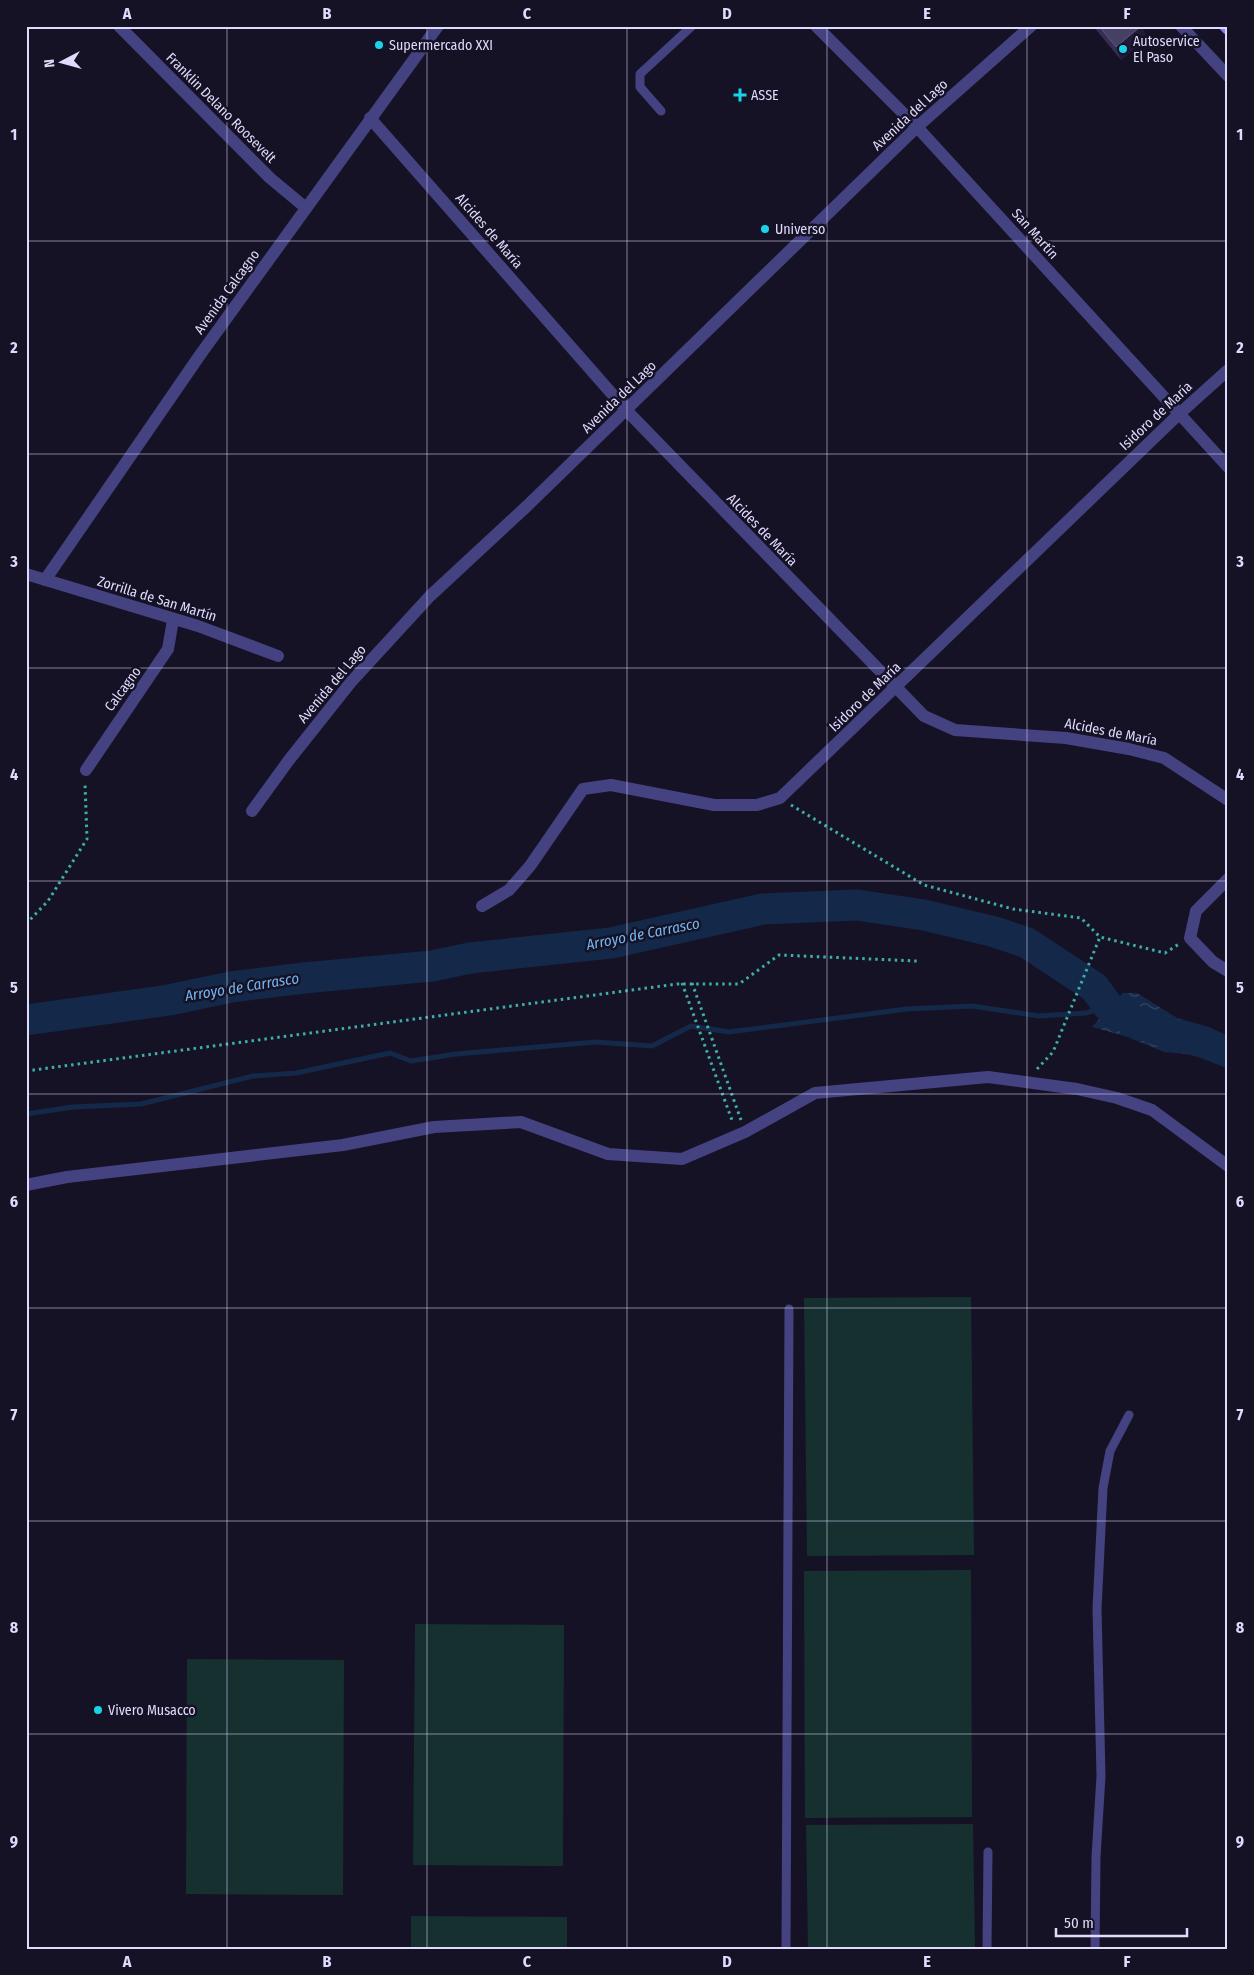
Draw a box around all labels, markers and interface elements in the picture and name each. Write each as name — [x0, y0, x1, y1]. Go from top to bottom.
text: A — [122, 4, 132, 23]
text: B — [323, 4, 332, 23]
text: C — [523, 4, 532, 23]
text: D — [722, 4, 732, 23]
text: E — [923, 4, 931, 23]
text: F — [1123, 4, 1131, 23]
place label: Autoservice El Paso — [1133, 33, 1200, 66]
place label: Supermercado XXI — [389, 37, 493, 54]
north arrow — [38, 38, 88, 88]
marker: Supermercado XXI — [373, 39, 385, 51]
marker: Autoservice El Paso — [1117, 43, 1129, 55]
street label: Franklin Delano Roosevelt — [162, 49, 280, 167]
text: N — [41, 58, 58, 68]
street label: Avenida del Lago — [869, 76, 951, 154]
place label: ASSE — [751, 87, 779, 104]
marker: ASSE — [733, 88, 747, 102]
text: 1 — [11, 125, 17, 144]
text: 1 — [1237, 125, 1243, 144]
street label: Alcides de María — [452, 190, 526, 272]
street label: San Martín — [1008, 205, 1062, 263]
place label: Universo — [775, 221, 825, 238]
marker: Universo — [759, 223, 771, 235]
street label: Avenida Calcagno — [191, 246, 263, 338]
text: 2 — [9, 338, 18, 357]
text: 2 — [1235, 338, 1244, 357]
street label: Avenida del Lago — [578, 357, 660, 437]
street label: Isidoro de María — [1116, 378, 1196, 454]
street label: Alcides de María — [723, 490, 801, 570]
text: 3 — [9, 552, 18, 571]
text: 3 — [1235, 552, 1244, 571]
street label: Zorrilla de San Martín — [95, 573, 219, 625]
street label: Avenida del Lago — [294, 641, 370, 727]
street label: Isidoro de María — [826, 658, 904, 735]
street label: Calcagno — [101, 663, 145, 715]
street label: Alcides de María — [1063, 715, 1159, 749]
text: 4 — [10, 765, 18, 784]
text: 4 — [1236, 765, 1244, 784]
water label: Arroyo de Carrasco — [584, 914, 701, 954]
water label: Arroyo de Carrasco — [183, 969, 300, 1005]
text: 5 — [10, 978, 18, 997]
text: 5 — [1236, 978, 1244, 997]
text: 6 — [10, 1192, 18, 1211]
text: 6 — [1236, 1192, 1244, 1211]
text: 7 — [11, 1405, 18, 1424]
text: 7 — [1237, 1405, 1244, 1424]
text: 8 — [10, 1618, 19, 1637]
text: 8 — [1236, 1618, 1245, 1637]
place label: Vivero Musacco — [108, 1702, 196, 1719]
marker: Vivero Musacco — [92, 1704, 104, 1716]
text: 9 — [10, 1832, 18, 1851]
text: 9 — [1236, 1832, 1244, 1851]
scale bar — [1056, 1905, 1188, 1937]
text: 50 m — [1064, 1914, 1094, 1932]
text: A — [122, 1952, 132, 1971]
text: B — [323, 1952, 332, 1971]
text: C — [523, 1952, 532, 1971]
text: D — [722, 1952, 732, 1971]
text: E — [923, 1952, 931, 1971]
text: F — [1123, 1952, 1131, 1971]

